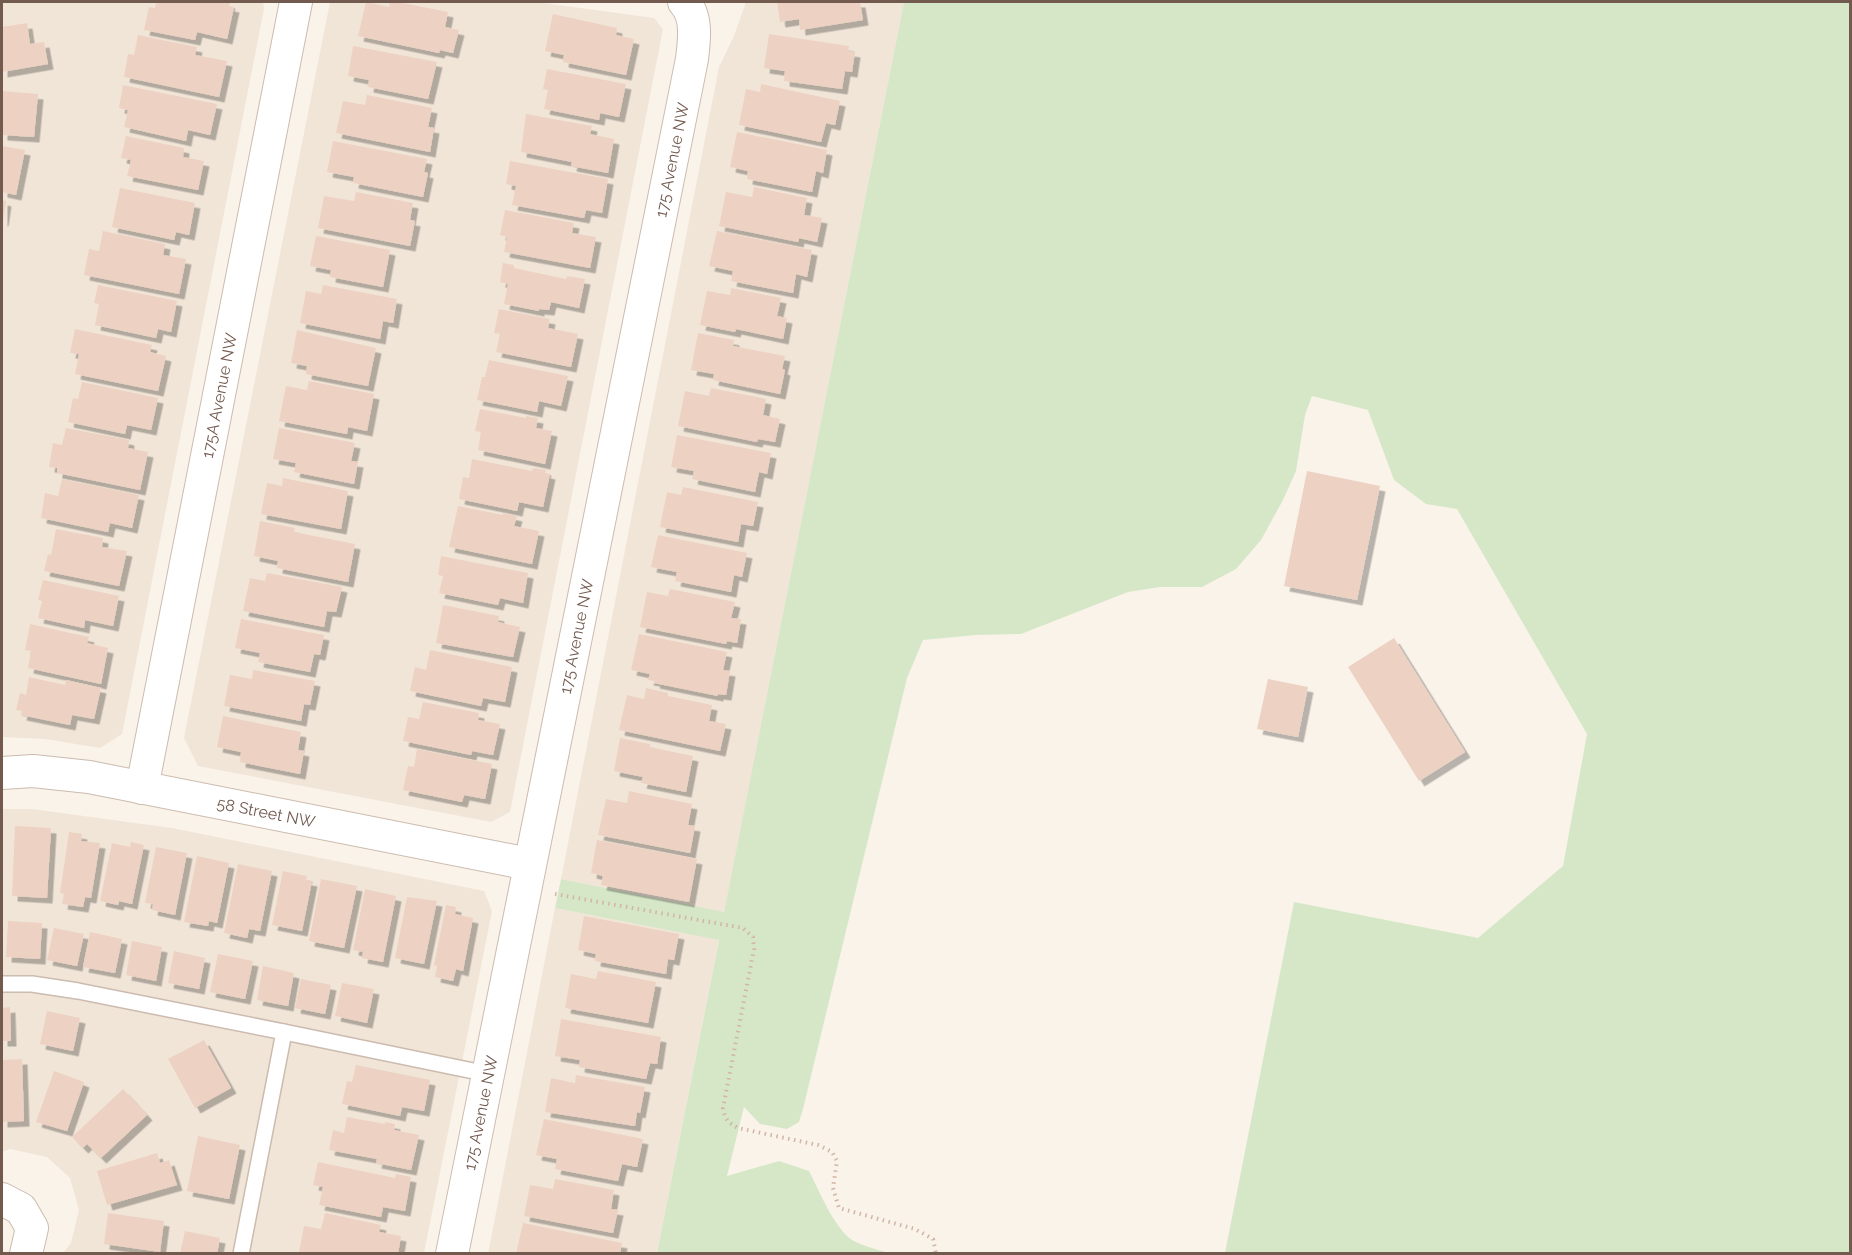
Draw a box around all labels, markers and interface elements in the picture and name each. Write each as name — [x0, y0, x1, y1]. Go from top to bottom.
street label: 175 Avenue NW — [651, 100, 693, 219]
street label: 175A Avenue NW — [197, 331, 241, 460]
street label: 175 Avenue NW — [555, 577, 597, 695]
street label: 58 Street NW — [215, 793, 317, 831]
street label: 175 Avenue NW — [460, 1053, 501, 1172]

